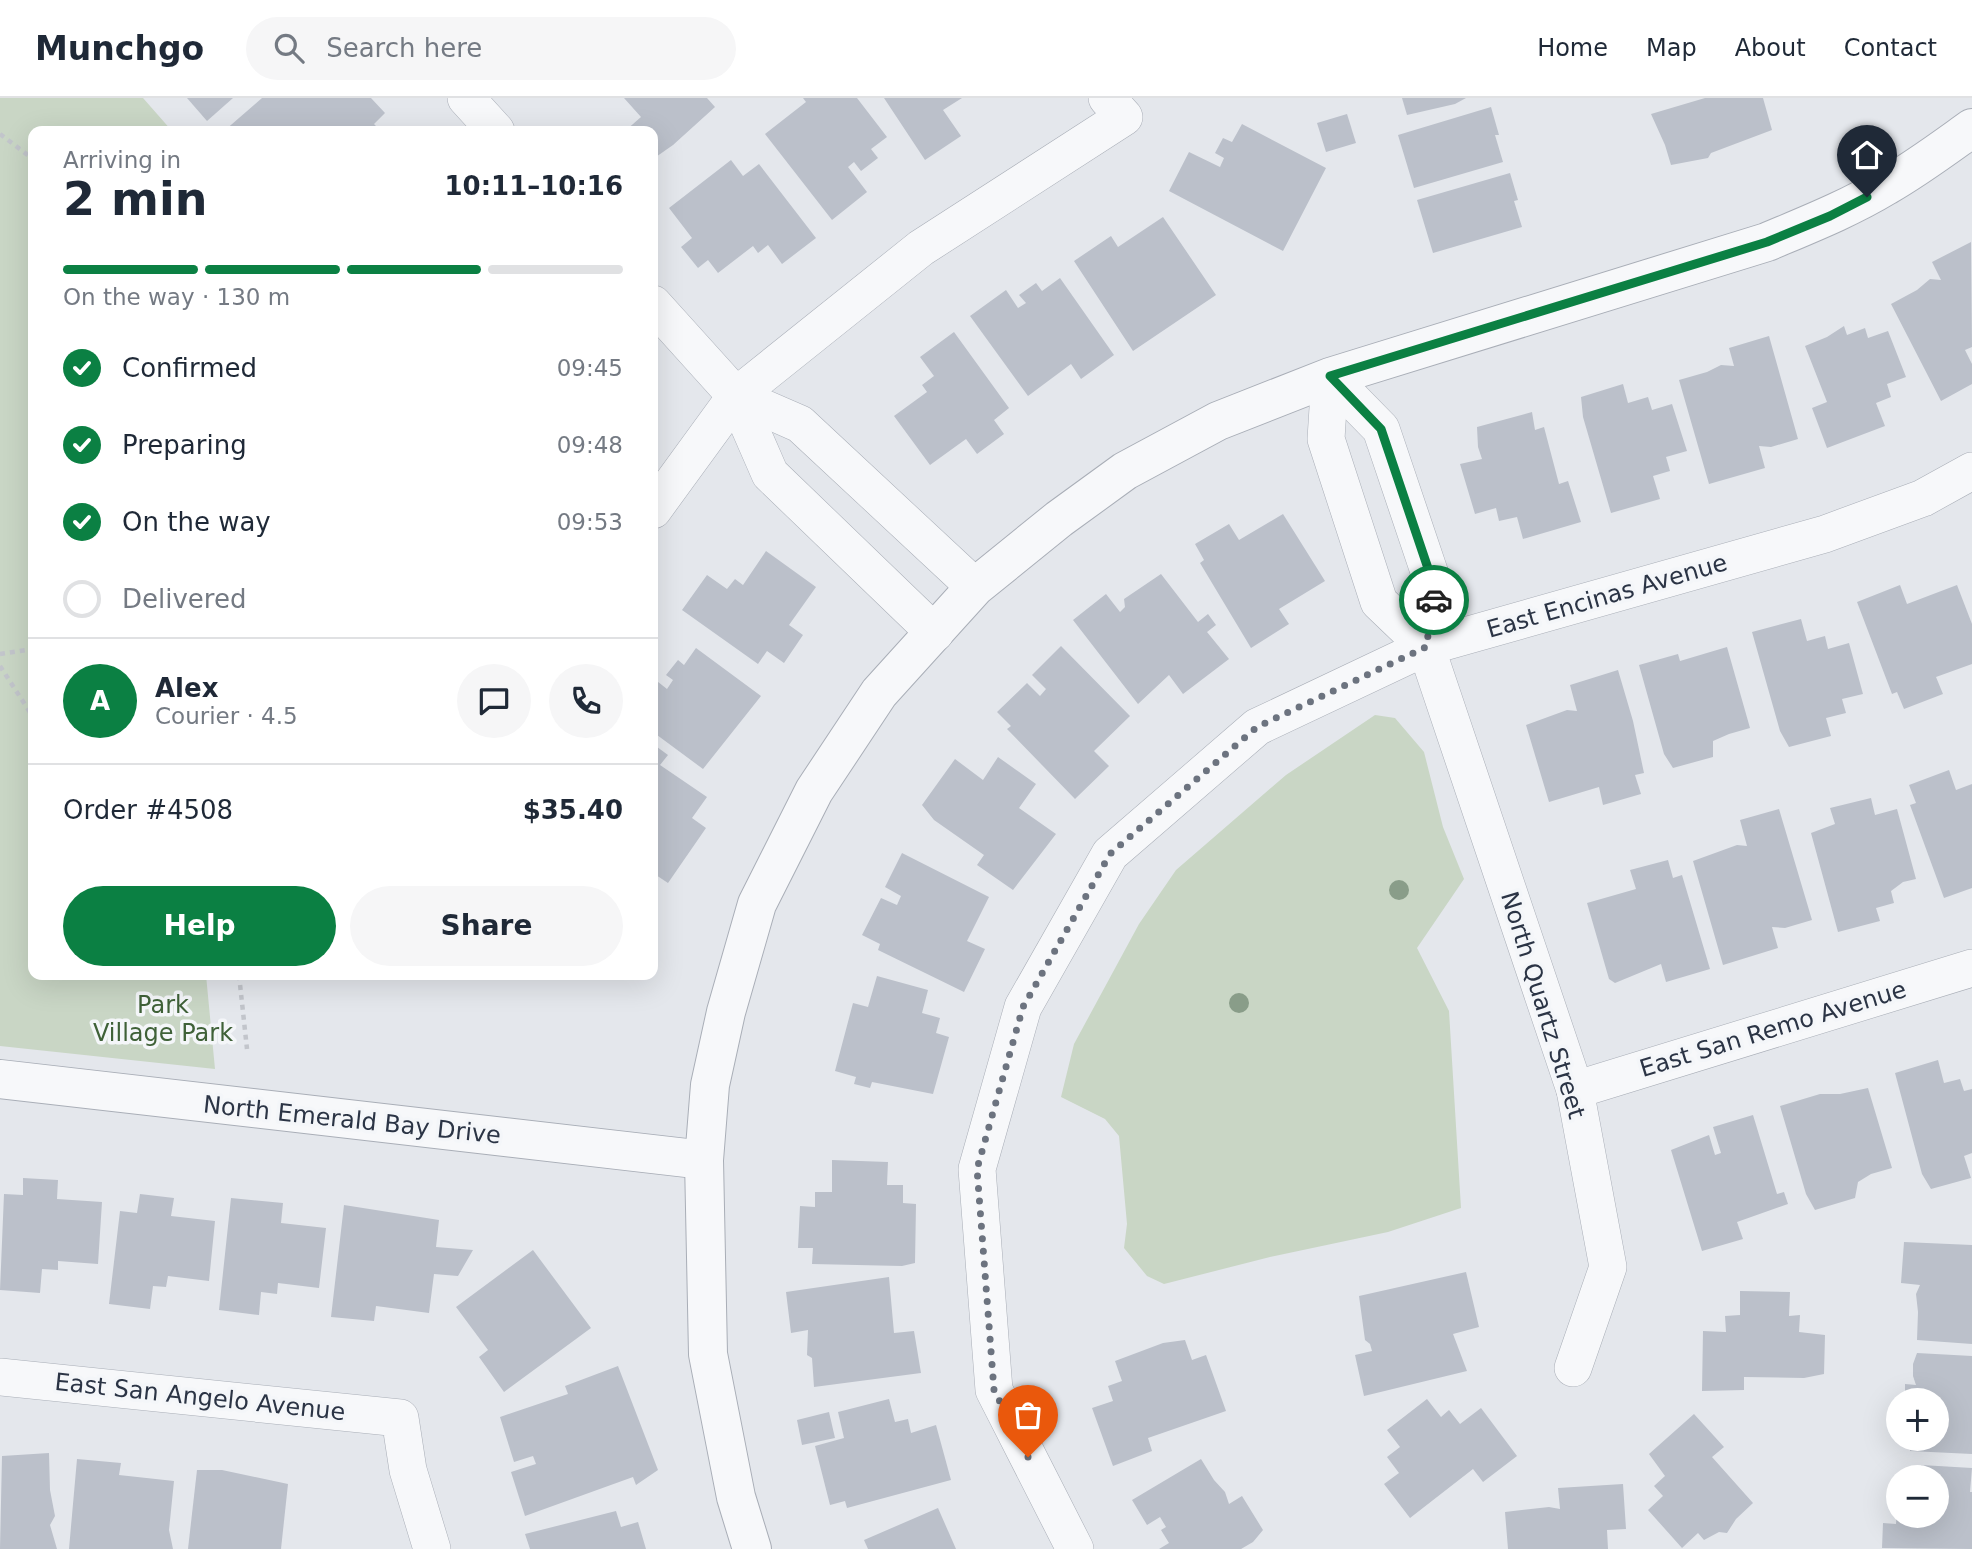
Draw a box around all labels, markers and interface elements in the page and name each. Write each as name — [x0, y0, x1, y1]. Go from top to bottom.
search box — [246, 17, 736, 80]
text: Munchgo — [35, 29, 204, 68]
icon: search — [270, 29, 308, 67]
text: Search here — [326, 33, 482, 63]
text: Home — [1537, 34, 1608, 62]
text: Map — [1646, 34, 1697, 62]
text: About — [1735, 34, 1806, 62]
text: Contact — [1844, 34, 1937, 62]
pin — [1837, 125, 1897, 197]
icon: home — [1848, 136, 1886, 174]
text: Arriving in — [63, 147, 181, 173]
text: 10:11–10:16 — [444, 171, 623, 201]
text: 2 min — [63, 172, 207, 226]
text: On the way · 130 m — [63, 284, 290, 310]
icon: check — [63, 349, 101, 387]
text: Confirmed — [122, 353, 257, 383]
text: 09:45 — [557, 355, 623, 381]
icon: check — [63, 426, 101, 464]
text: Preparing — [122, 430, 247, 460]
text: 09:48 — [557, 432, 623, 458]
icon: check — [63, 503, 101, 541]
text: On the way — [122, 507, 271, 537]
text: 09:53 — [557, 509, 623, 535]
street label: East Encinas Avenue — [1484, 548, 1730, 644]
courier — [1399, 565, 1469, 635]
icon: car — [1415, 581, 1453, 619]
text: Delivered — [122, 584, 246, 614]
button: chat — [457, 664, 531, 738]
button: phone — [549, 664, 623, 738]
text: Alex — [155, 673, 218, 703]
text: A — [90, 686, 110, 716]
text: Courier · 4.5 — [155, 703, 298, 729]
text: Order #4508 — [63, 795, 233, 825]
text: $35.40 — [523, 795, 623, 825]
button: Help — [63, 886, 336, 966]
button: Share — [350, 886, 623, 966]
street label: North Quartz Street — [1495, 888, 1591, 1122]
street label: East San Remo Avenue — [1636, 975, 1910, 1083]
park label: Park Village Park — [93, 991, 233, 1047]
street label: North Emerald Bay Drive — [202, 1090, 502, 1150]
street label: East San Angelo Avenue — [53, 1368, 347, 1426]
pin — [998, 1385, 1058, 1457]
map controls — [1886, 1388, 1949, 1528]
button: + — [1886, 1388, 1949, 1451]
icon: bag — [1009, 1396, 1047, 1434]
button: − — [1886, 1465, 1949, 1528]

